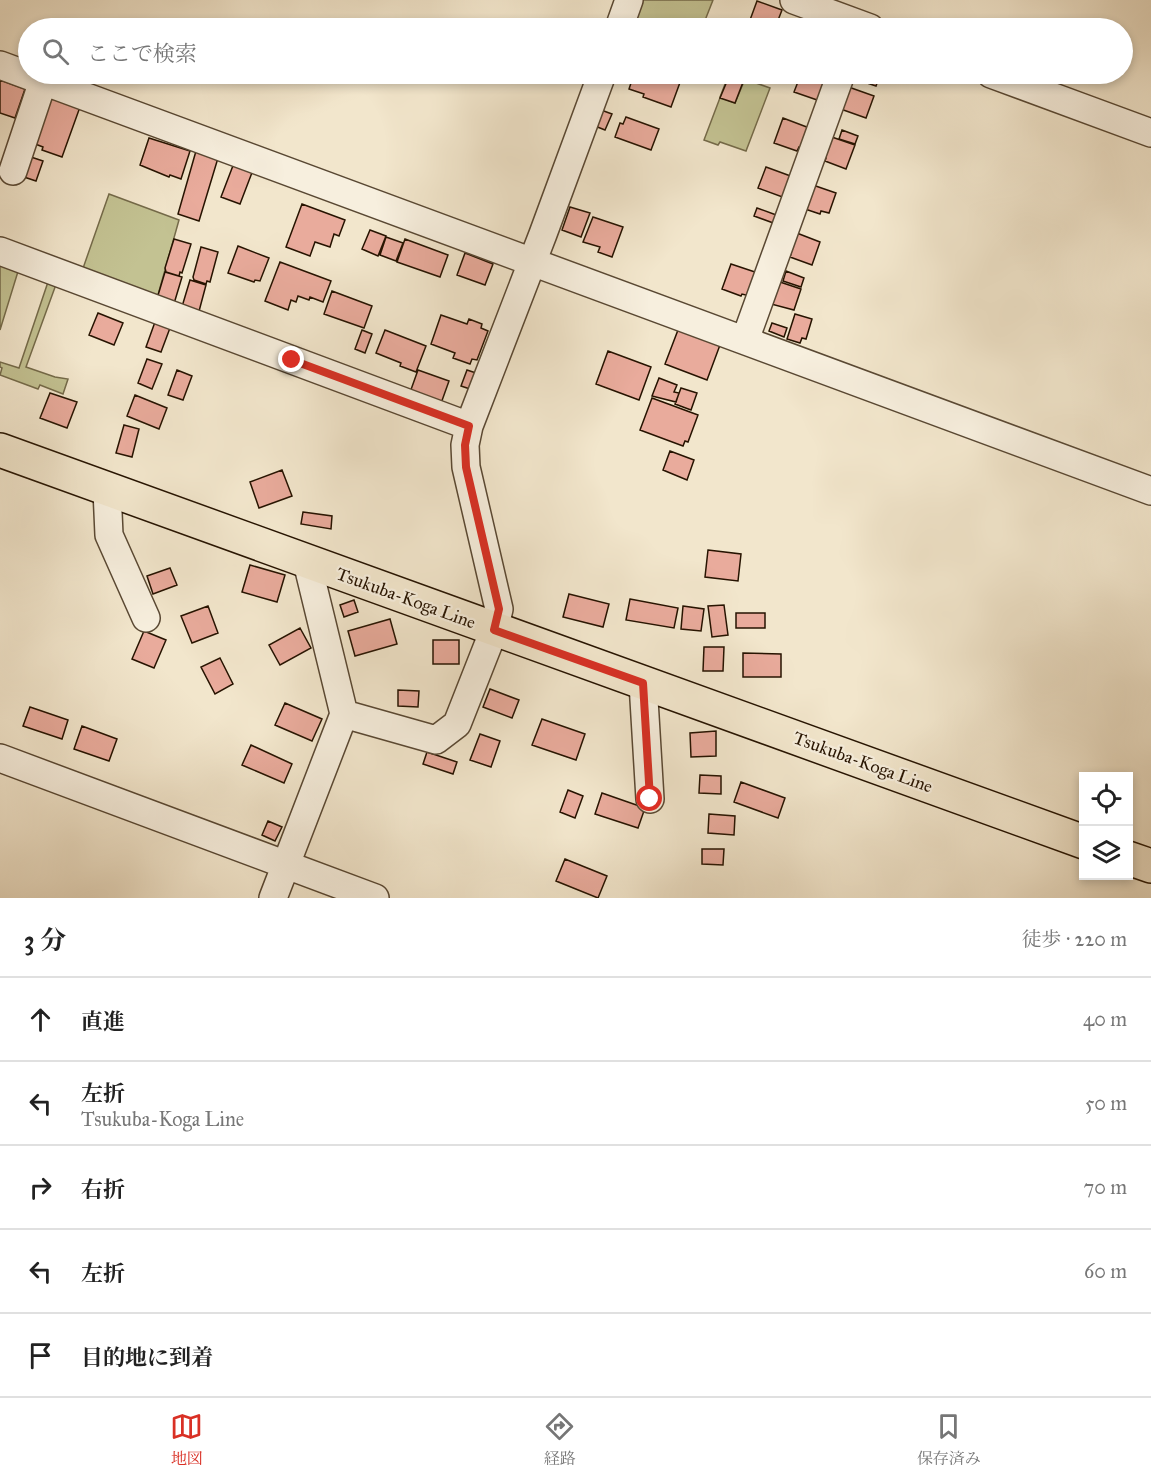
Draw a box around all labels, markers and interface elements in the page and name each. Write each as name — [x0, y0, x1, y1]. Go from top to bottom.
search box — [18, 18, 1133, 84]
icon: search — [39, 35, 72, 68]
text: ここで検索 — [87, 40, 197, 67]
route end — [278, 346, 304, 372]
street label: Tsukuba-Koga Line — [333, 563, 479, 634]
street label: Tsukuba-Koga Line — [790, 727, 936, 798]
map controls — [1079, 772, 1133, 880]
button: locate — [1079, 772, 1133, 826]
route start — [636, 785, 662, 811]
button: layers — [1079, 826, 1133, 880]
text: 3 分 — [24, 924, 66, 956]
text: 徒歩 · 220 m — [1022, 927, 1127, 951]
icon: ahead — [24, 1003, 57, 1036]
text: 40 m — [1083, 1007, 1127, 1031]
text: 直進 — [81, 1008, 125, 1035]
text: 左折 — [81, 1080, 125, 1107]
icon: left — [24, 1087, 57, 1120]
text: 50 m — [1085, 1091, 1127, 1115]
text: Tsukuba-Koga Line — [81, 1107, 244, 1131]
icon: right — [24, 1171, 57, 1204]
text: 70 m — [1084, 1175, 1127, 1199]
text: 右折 — [81, 1176, 125, 1203]
icon: left — [24, 1255, 57, 1288]
text: 60 m — [1084, 1259, 1127, 1283]
text: 左折 — [81, 1260, 125, 1287]
icon: arrive — [24, 1339, 57, 1372]
text: 目的地に到着 — [81, 1344, 213, 1371]
tab: 地図 — [170, 1410, 203, 1469]
tab: 経路 — [543, 1410, 576, 1469]
tab: 保存済み — [917, 1410, 981, 1469]

